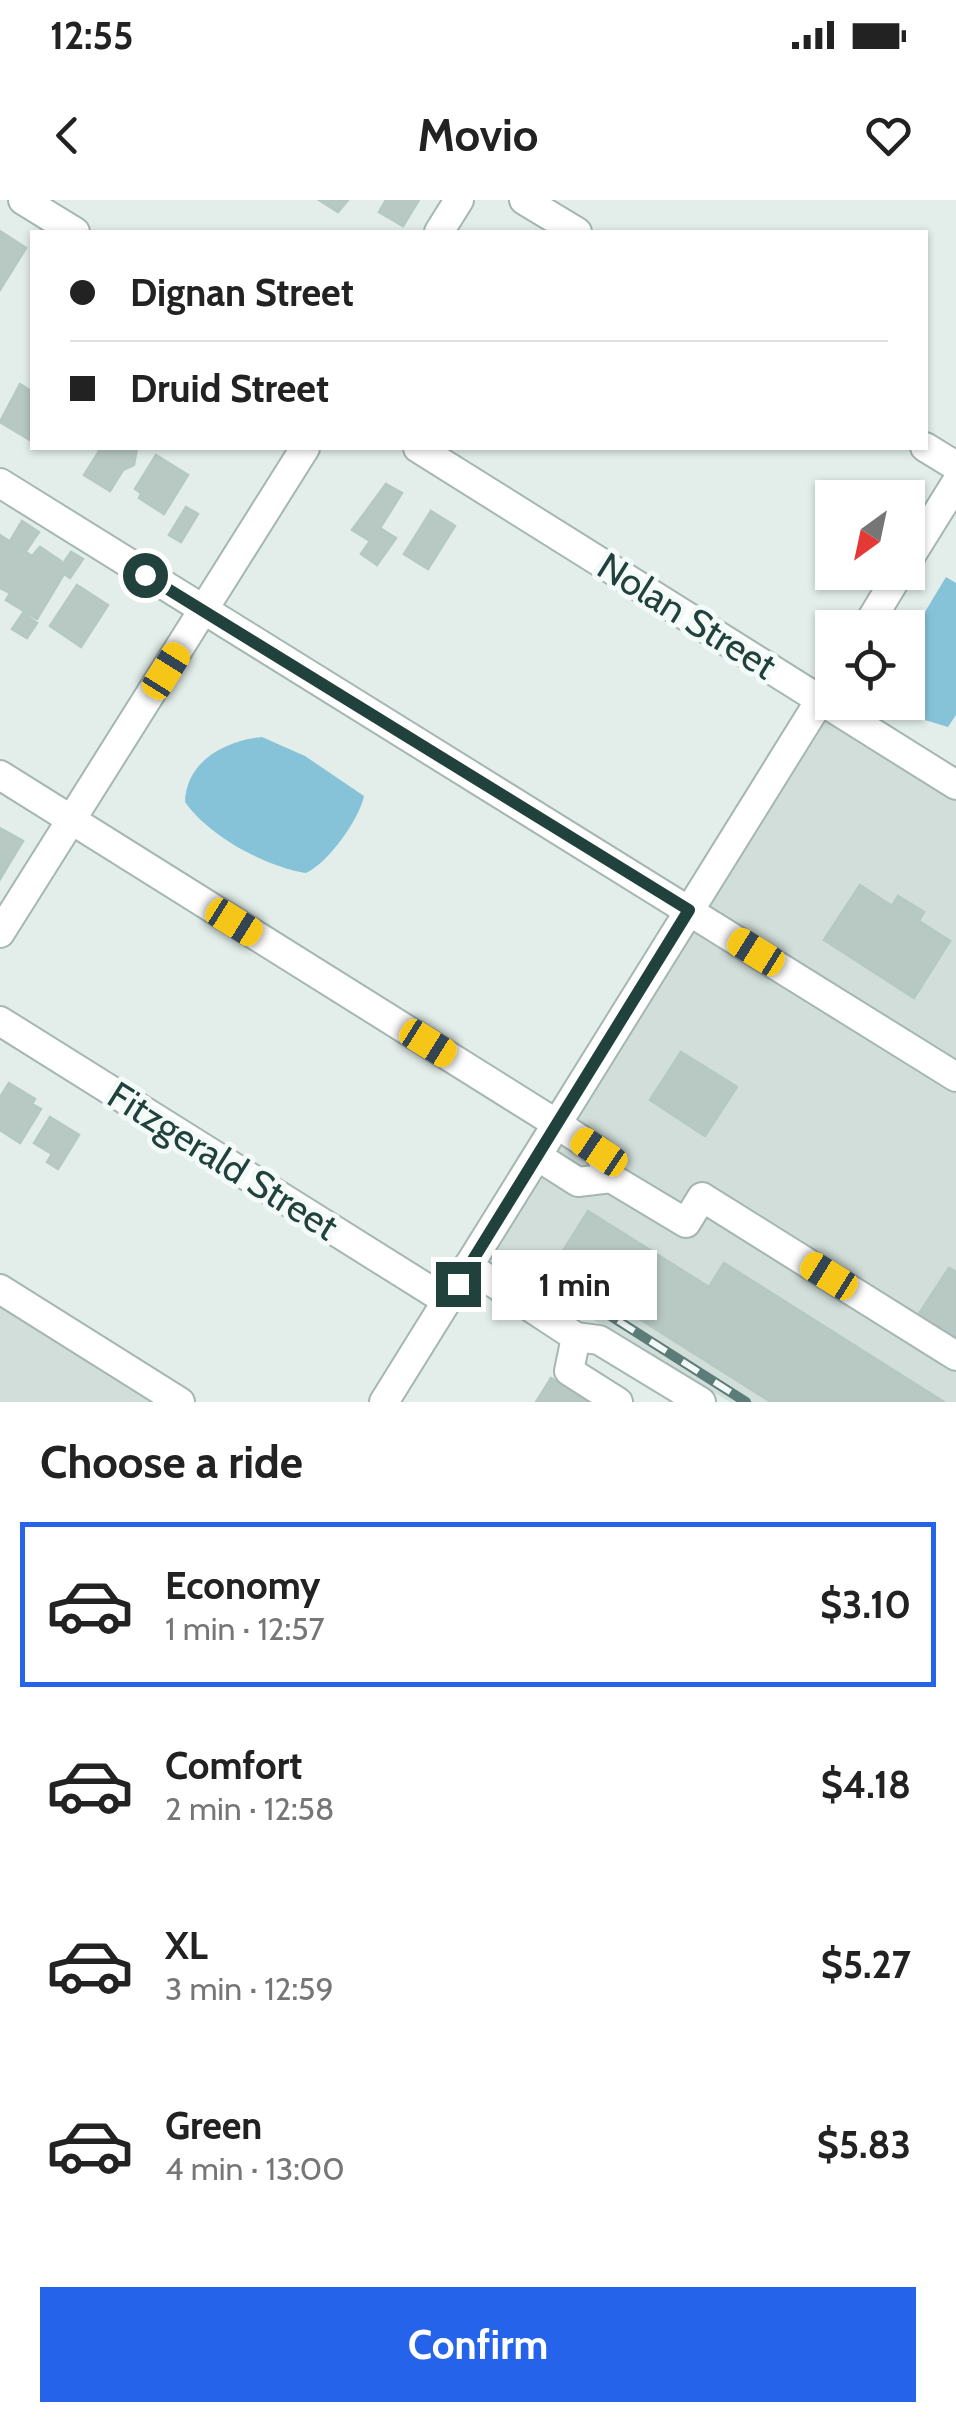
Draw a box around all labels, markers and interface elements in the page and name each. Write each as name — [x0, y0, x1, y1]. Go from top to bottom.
text: 12:55 — [50, 12, 133, 59]
icon: back — [40, 108, 95, 163]
text: Movio — [418, 108, 538, 162]
icon: heart — [861, 108, 916, 163]
text: Dignan Street — [130, 269, 354, 316]
text: Druid Street — [130, 365, 329, 412]
north arrow — [815, 480, 925, 590]
map controls — [815, 480, 925, 720]
street label: Nolan Street — [589, 542, 785, 689]
route start — [123, 553, 168, 598]
button: locate — [815, 610, 925, 720]
car — [137, 638, 195, 704]
car — [201, 893, 267, 951]
car — [723, 923, 789, 981]
car — [395, 1014, 461, 1072]
street label: Fitzgerald Street — [99, 1071, 347, 1250]
car — [566, 1123, 632, 1181]
car — [796, 1247, 862, 1305]
callout: 1 min — [493, 1249, 658, 1319]
route end — [436, 1262, 481, 1307]
text: 1 min — [538, 1265, 611, 1304]
text: Choose a ride — [40, 1435, 303, 1489]
icon: car — [45, 1560, 135, 1650]
text: Economy — [165, 1562, 320, 1609]
text: $3.10 — [820, 1581, 911, 1628]
text: 1 min · 12:57 — [165, 1609, 325, 1648]
icon: car — [45, 1740, 135, 1830]
text: Comfort — [165, 1742, 302, 1789]
text: $4.18 — [821, 1761, 911, 1808]
text: 2 min · 12:58 — [165, 1789, 334, 1828]
icon: car — [45, 1920, 135, 2010]
text: XL — [165, 1922, 208, 1969]
text: $5.27 — [821, 1941, 911, 1988]
text: 3 min · 12:59 — [165, 1969, 334, 2008]
icon: car — [45, 2100, 135, 2190]
text: Green — [165, 2102, 262, 2149]
text: $5.83 — [817, 2121, 911, 2168]
text: 4 min · 13:00 — [165, 2149, 345, 2188]
button: Confirm — [40, 2287, 916, 2402]

